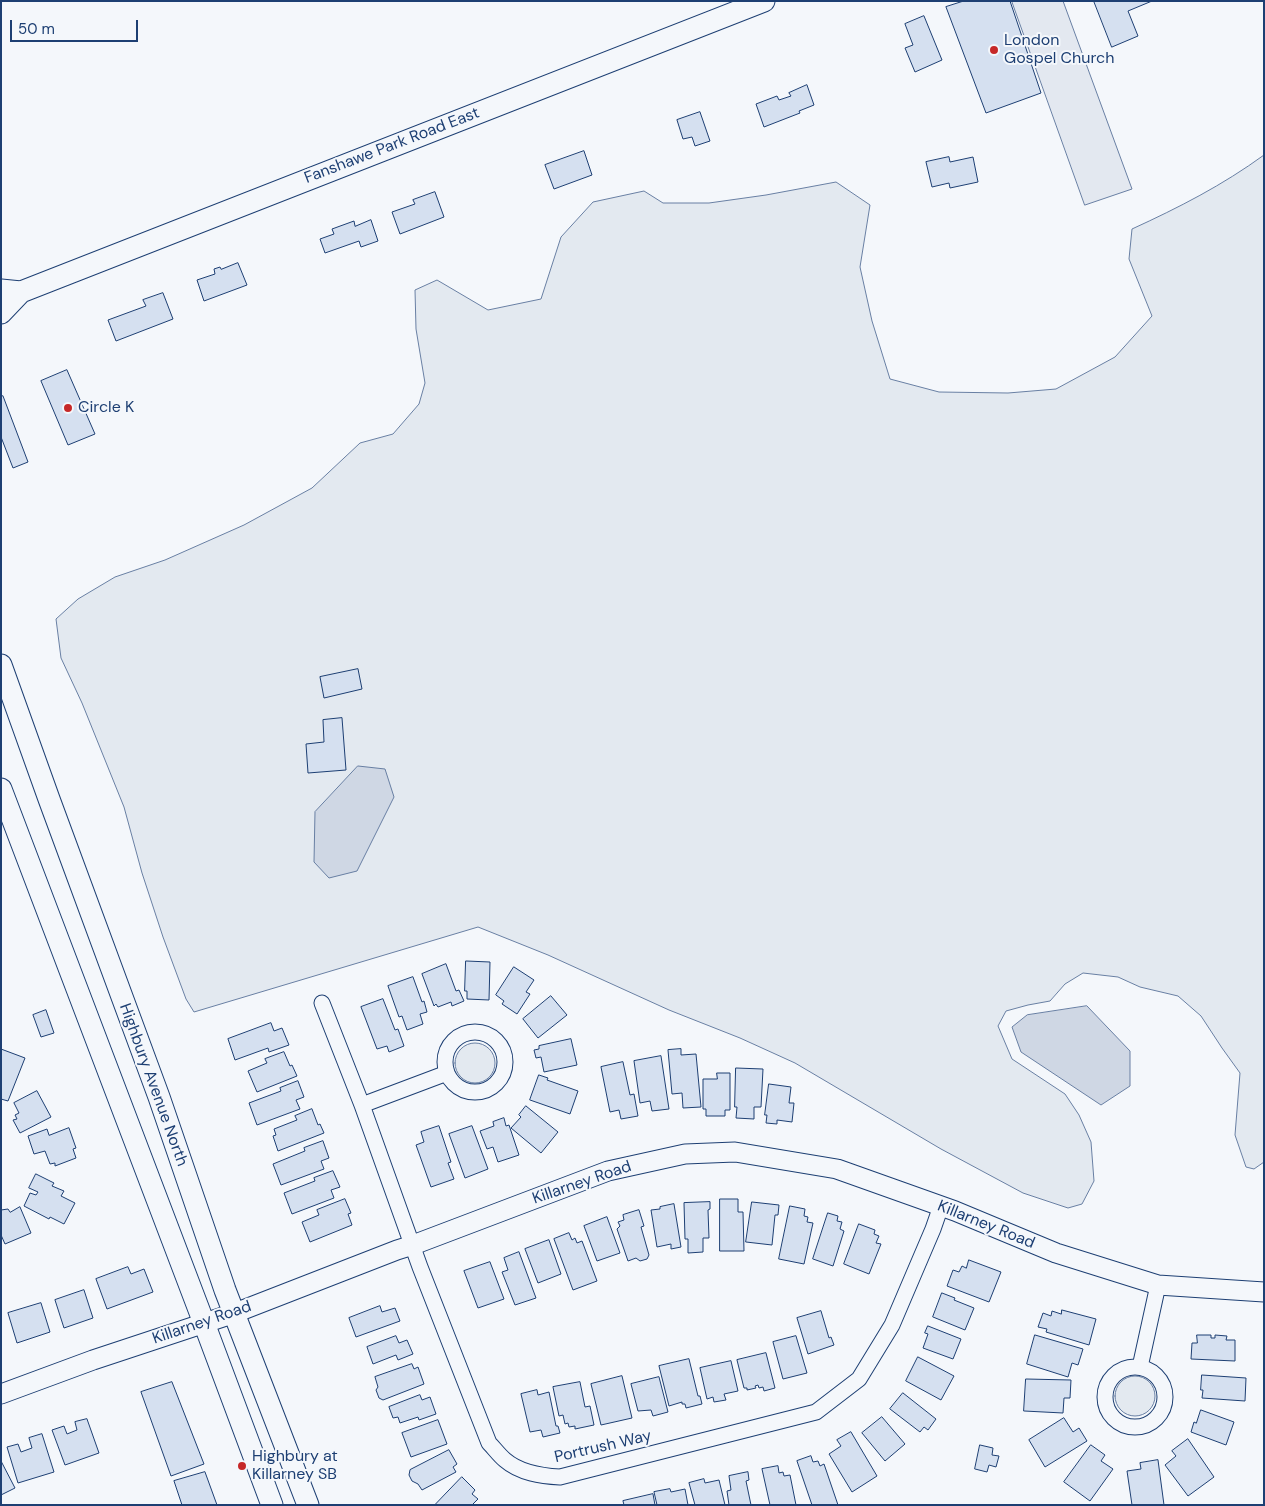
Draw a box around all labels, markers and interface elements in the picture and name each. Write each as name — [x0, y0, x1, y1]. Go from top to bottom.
scale bar — [12, 10, 140, 42]
text: 50 m — [18, 19, 55, 39]
place label: London Gospel Church — [1004, 31, 1114, 69]
marker: London Gospel Church — [988, 44, 1000, 56]
street label: Fanshawe Park Road East — [302, 104, 482, 188]
place label: Circle K — [78, 398, 134, 418]
marker: Circle K — [62, 402, 74, 414]
street label: Highbury Avenue North — [115, 1001, 191, 1169]
street label: Killarney Road — [530, 1157, 634, 1209]
street label: Killarney Road — [935, 1197, 1037, 1253]
street label: Killarney Road — [150, 1297, 254, 1349]
street label: Portrush Way — [553, 1426, 653, 1468]
place label: Highbury at Killarney SB — [252, 1447, 338, 1485]
marker: Highbury at Killarney SB — [236, 1460, 248, 1472]

